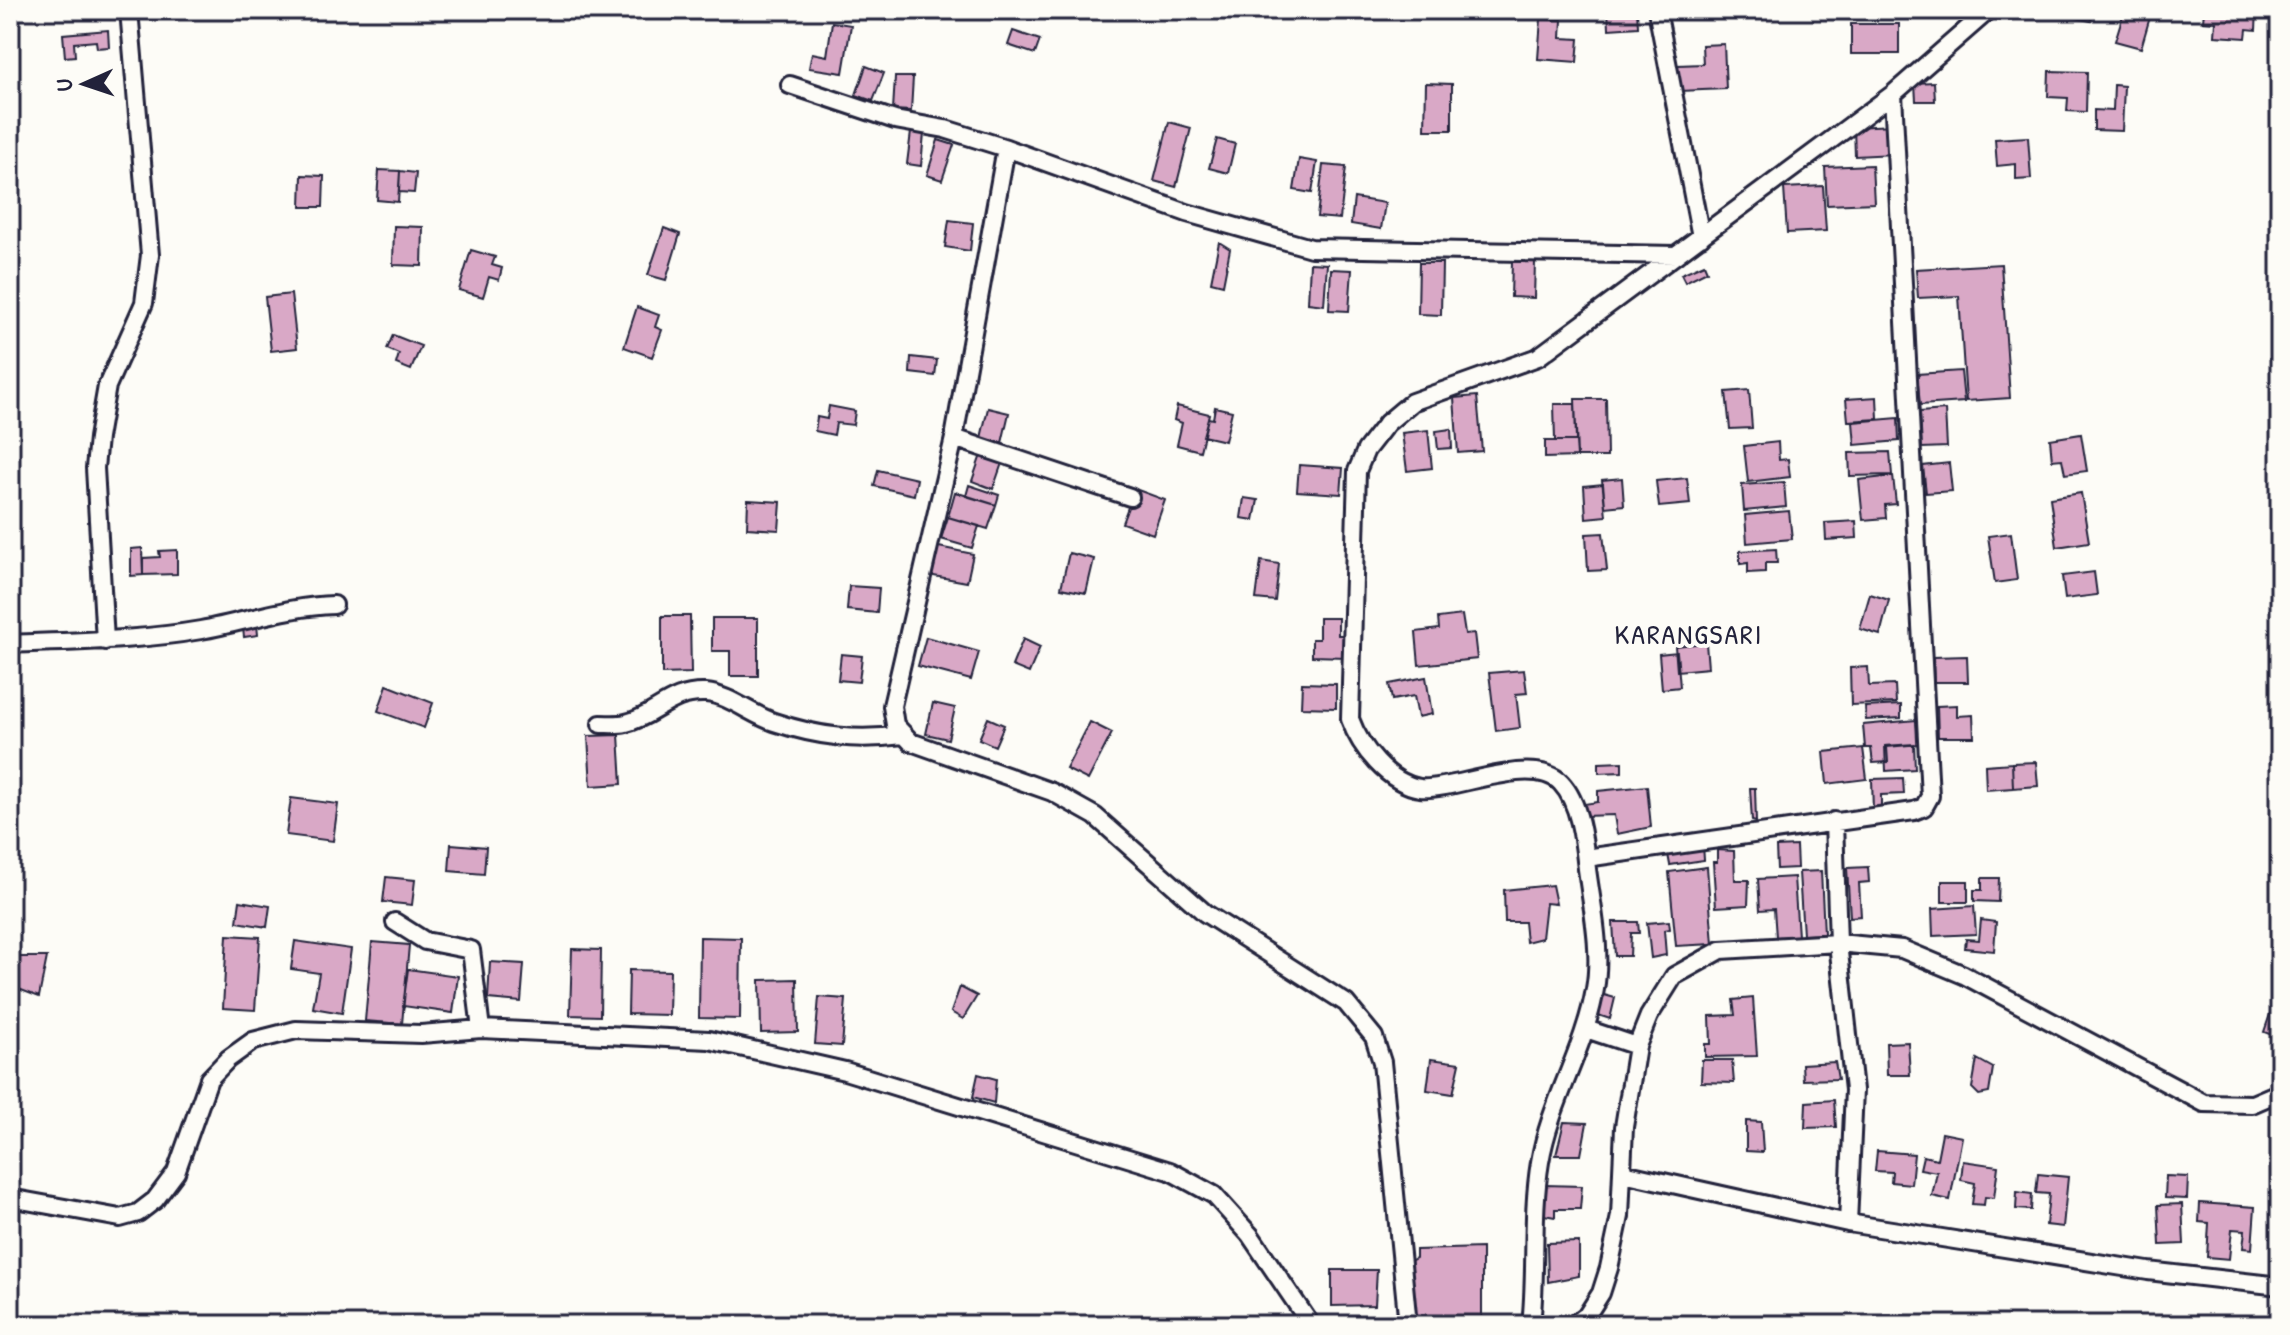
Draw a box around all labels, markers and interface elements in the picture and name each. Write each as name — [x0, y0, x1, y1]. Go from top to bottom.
north arrow — [44, 44, 124, 124]
text: U — [49, 78, 79, 92]
district label: KARANGSARI — [1615, 615, 1763, 653]

